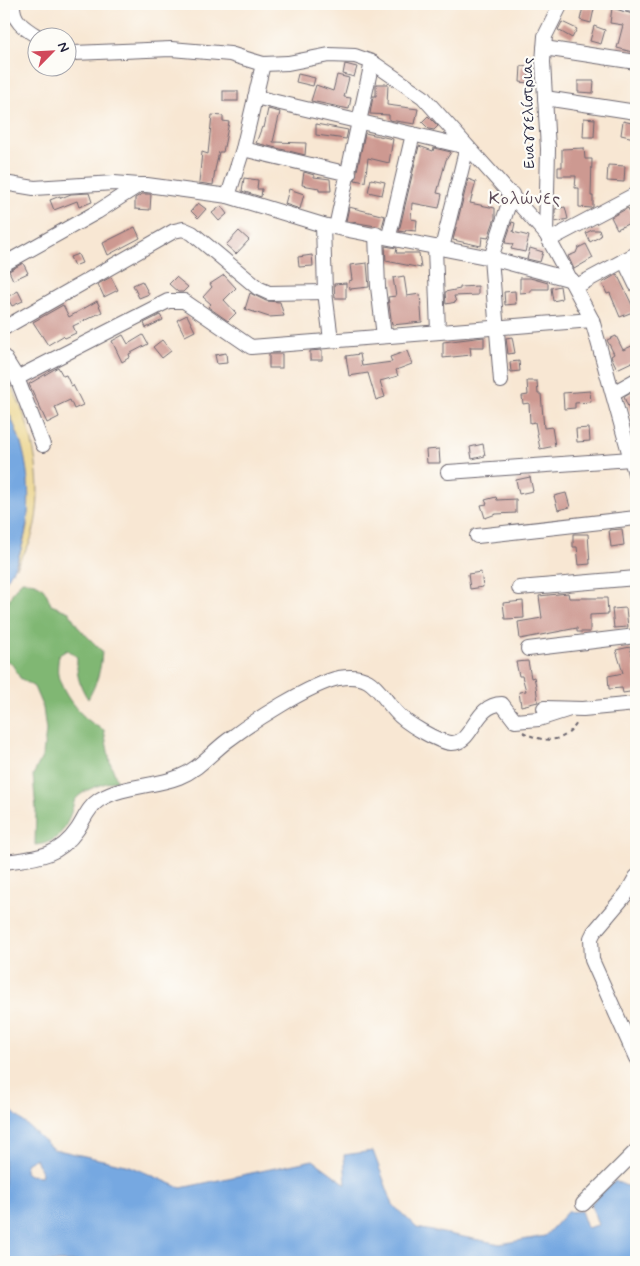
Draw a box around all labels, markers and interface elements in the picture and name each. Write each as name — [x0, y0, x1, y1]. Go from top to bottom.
north arrow — [28, 28, 78, 78]
text: N — [53, 39, 73, 55]
street label: Ευαγγελίστριας — [518, 57, 540, 169]
district label: Κολώνες — [489, 187, 561, 211]

